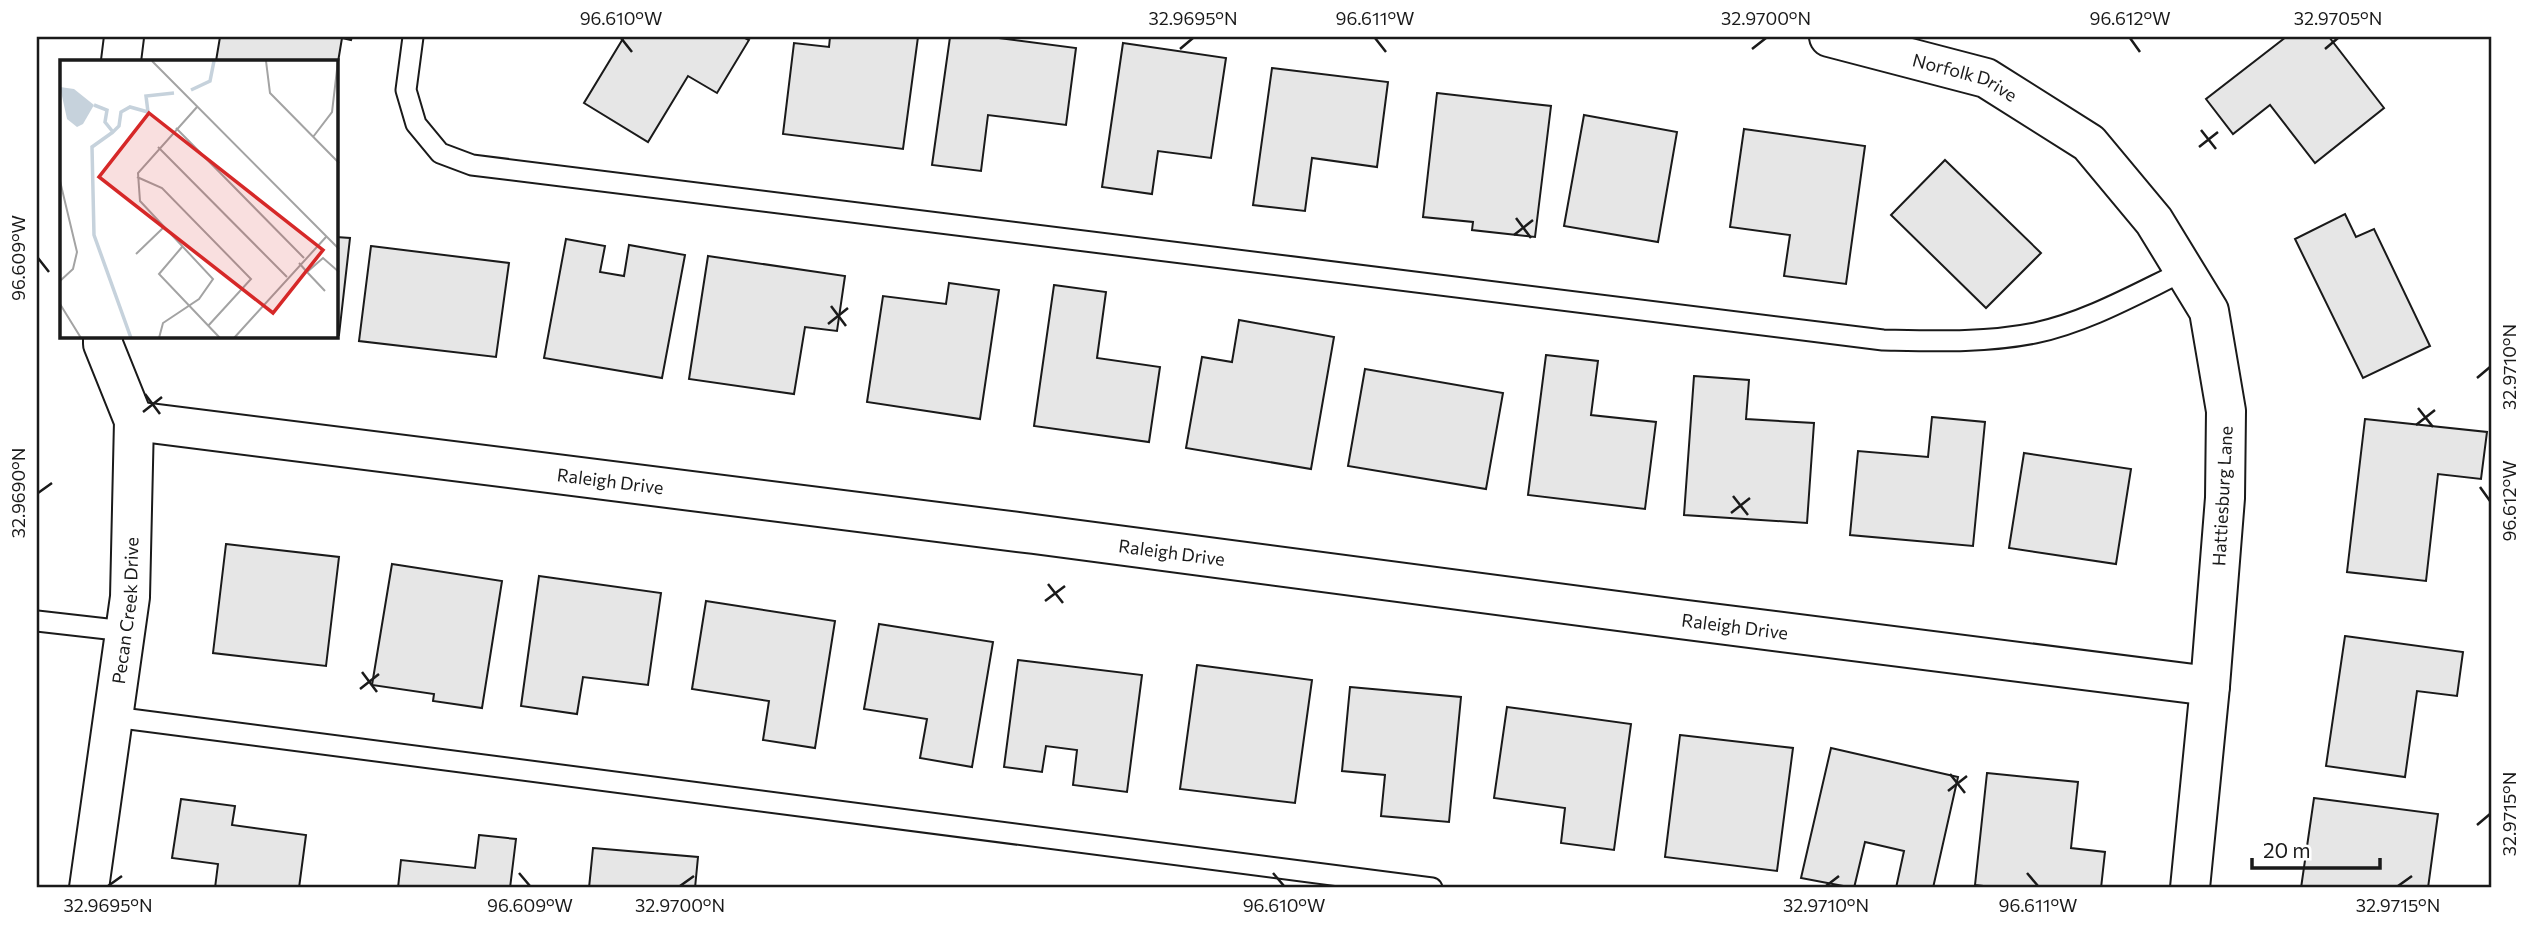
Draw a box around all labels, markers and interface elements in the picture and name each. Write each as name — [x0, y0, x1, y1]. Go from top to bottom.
text: 96.610°W — [580, 7, 662, 29]
text: 32.9695°N — [1148, 7, 1238, 29]
text: 96.611°W — [1336, 7, 1414, 29]
text: 32.9700°N — [1721, 7, 1811, 29]
text: 96.612°W — [2089, 7, 2171, 29]
text: 32.9705°N — [2294, 7, 2382, 29]
street label: Norfolk Drive — [1910, 48, 2021, 106]
inset map — [60, 60, 338, 338]
text: 96.609°W — [7, 215, 29, 301]
text: 32.9710°N — [2498, 324, 2520, 410]
street label: Hattiesburg Lane — [2207, 425, 2237, 567]
text: 32.9690°N — [7, 448, 29, 538]
text: 96.612°W — [2498, 460, 2520, 542]
street label: Raleigh Drive — [556, 463, 665, 498]
street label: Raleigh Drive — [1117, 534, 1226, 570]
street label: Pecan Creek Drive — [107, 537, 142, 685]
street label: Raleigh Drive — [1680, 608, 1789, 644]
text: 32.9715°N — [2498, 772, 2520, 856]
scale bar — [2252, 827, 2380, 871]
text: 20 m — [2263, 837, 2311, 862]
text: 32.9695°N — [63, 894, 153, 916]
text: 96.609°W — [487, 894, 573, 916]
text: 32.9700°N — [635, 894, 725, 916]
text: 96.610°W — [1243, 894, 1325, 916]
text: 32.9710°N — [1783, 894, 1869, 916]
text: 96.611°W — [1999, 894, 2077, 916]
text: 32.9715°N — [2356, 894, 2440, 916]

